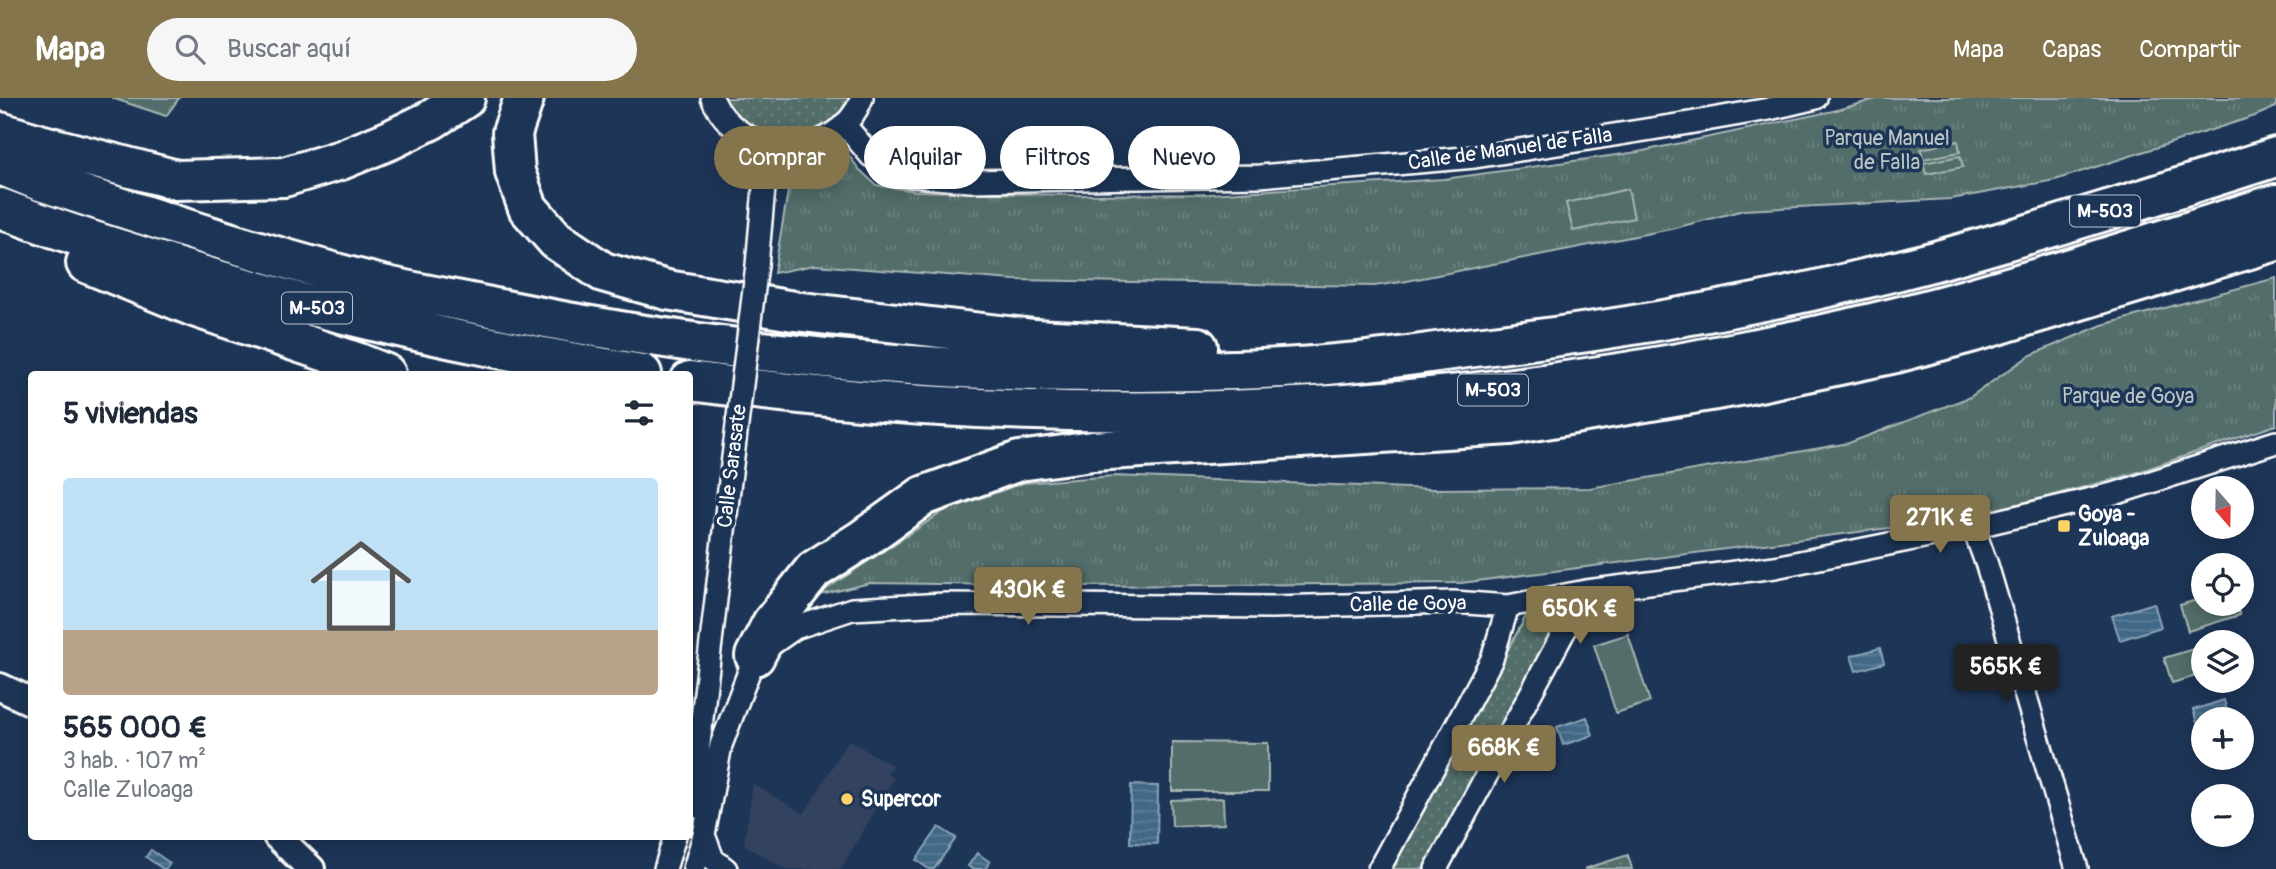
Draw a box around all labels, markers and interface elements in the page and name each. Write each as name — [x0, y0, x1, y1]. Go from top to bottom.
search box — [147, 18, 637, 81]
text: Mapa — [35, 29, 105, 70]
icon: search — [171, 30, 209, 68]
text: Buscar aquí — [227, 33, 351, 65]
text: Mapa — [1953, 35, 2004, 64]
text: Capas — [2042, 35, 2101, 64]
text: Compartir — [2139, 35, 2241, 64]
street label: Calle de Manuel de Falla — [1406, 121, 1614, 177]
park label: Parque Manuel de Falla — [1824, 125, 1950, 176]
chip: Comprar — [714, 126, 850, 189]
chip: Alquilar — [864, 126, 986, 189]
chip: Filtros — [1000, 126, 1114, 189]
chip: Nuevo — [1128, 126, 1240, 189]
road number: M-503 — [2070, 195, 2140, 226]
road number: M-503 — [282, 292, 352, 324]
road number: M-503 — [1458, 374, 1528, 406]
park label: Parque de Goya — [2062, 383, 2194, 410]
icon: filters — [620, 394, 658, 432]
text: 5 viviendas — [63, 395, 198, 432]
street label: Calle Sarasate — [711, 402, 753, 529]
north arrow — [2191, 476, 2254, 539]
map controls — [2191, 476, 2254, 847]
pin: 271K € — [1883, 496, 1997, 555]
place label: Goya - Zuloaga — [2078, 501, 2149, 552]
text: 271K € — [1906, 503, 1974, 532]
marker: Goya - Zuloaga — [2056, 518, 2072, 534]
icon: home — [298, 523, 424, 649]
button: locate — [2191, 553, 2254, 616]
pin: 430K € — [971, 568, 1085, 627]
text: 430K € — [990, 575, 1066, 604]
pin: 650K € — [1523, 587, 1637, 646]
street label: Calle de Goya — [1349, 589, 1467, 619]
text: 650K € — [1542, 594, 1618, 623]
button: layers — [2191, 630, 2254, 693]
pin: 565K € — [1949, 644, 2063, 704]
text: 565K € — [1970, 652, 2042, 681]
button: + — [2191, 707, 2254, 770]
text: 565 000 € — [63, 709, 207, 746]
pin: 668K € — [1447, 726, 1561, 785]
text: 668K € — [1468, 733, 1540, 762]
text: 3 hab. · 107 m² — [63, 746, 206, 775]
text: Calle Zuloaga — [63, 775, 193, 804]
button: − — [2191, 784, 2254, 847]
place label: Supercor — [861, 786, 942, 813]
marker: Supercor — [839, 791, 855, 807]

